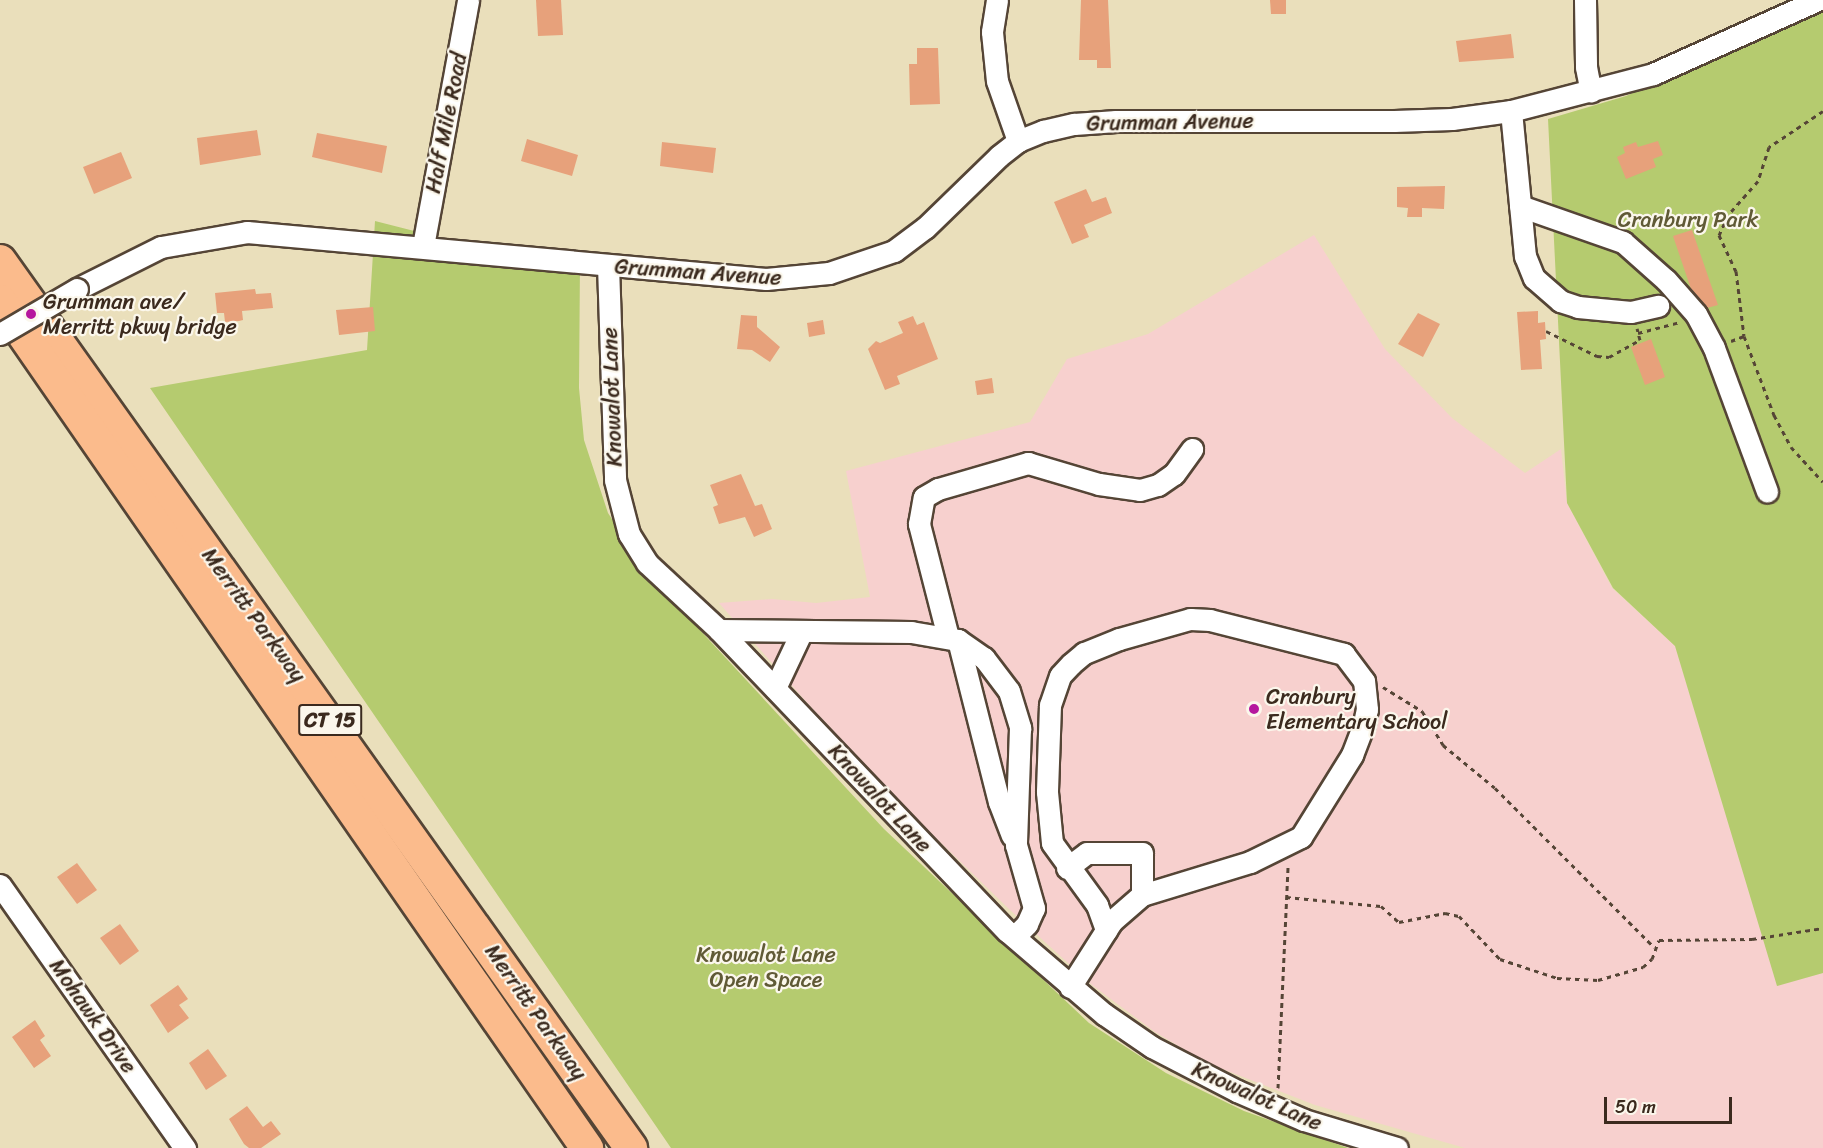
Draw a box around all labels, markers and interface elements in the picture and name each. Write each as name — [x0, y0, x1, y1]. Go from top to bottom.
street label: Half Mile Road — [419, 50, 473, 196]
street label: Grumman Avenue — [1086, 107, 1254, 137]
park label: Cranbury Park — [1618, 207, 1758, 233]
street label: Grumman Avenue — [614, 253, 782, 291]
place label: Grumman ave/ Merritt pkwy bridge — [43, 288, 237, 340]
marker: Grumman ave/ Merritt pkwy bridge — [24, 307, 38, 321]
street label: Knowalot Lane — [596, 327, 628, 467]
street label: Merritt Parkway — [196, 543, 312, 687]
place label: Cranbury Elementary School — [1266, 683, 1448, 734]
road number: CT 15 — [297, 702, 363, 738]
marker: Cranbury Elementary School — [1247, 702, 1261, 716]
street label: Knowalot Lane — [823, 738, 937, 858]
street label: Merritt Parkway — [479, 939, 593, 1085]
park label: Knowalot Lane Open Space — [696, 941, 836, 992]
street label: Mohawk Drive — [44, 954, 142, 1078]
street label: Knowalot Lane — [1188, 1056, 1326, 1136]
scale bar — [1607, 1085, 1734, 1123]
text: 50 m — [1615, 1091, 1656, 1123]

